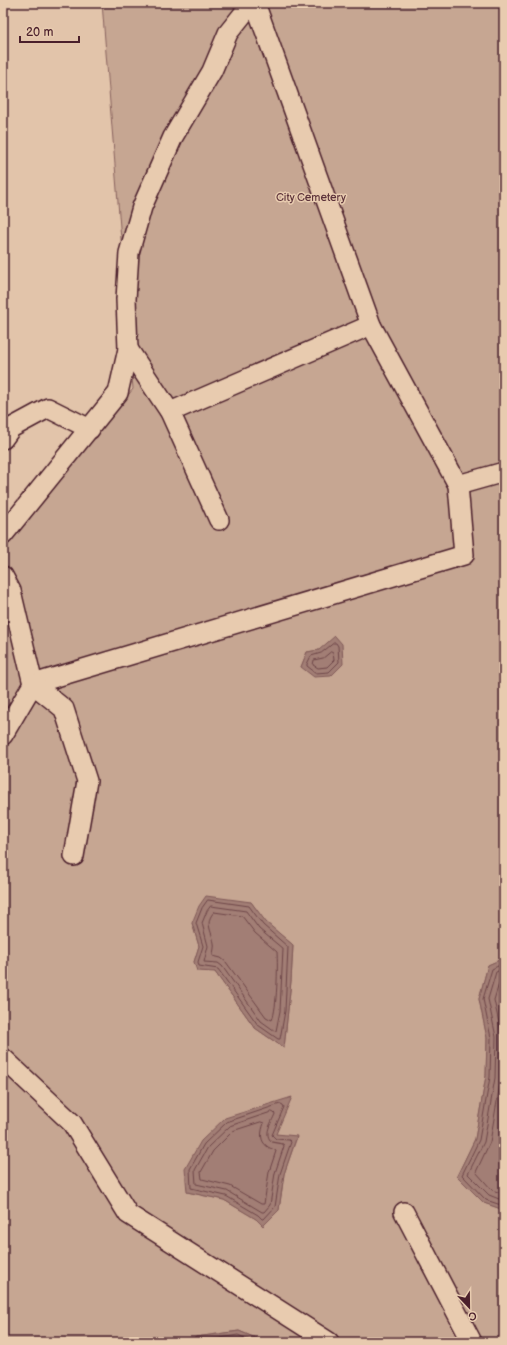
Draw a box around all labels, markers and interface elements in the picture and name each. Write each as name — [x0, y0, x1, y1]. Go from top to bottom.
scale bar — [20, 18, 79, 44]
text: 20 m — [26, 25, 53, 40]
park label: City Cemetery — [276, 191, 346, 204]
north arrow — [449, 1287, 489, 1327]
text: С — [466, 1308, 479, 1323]

